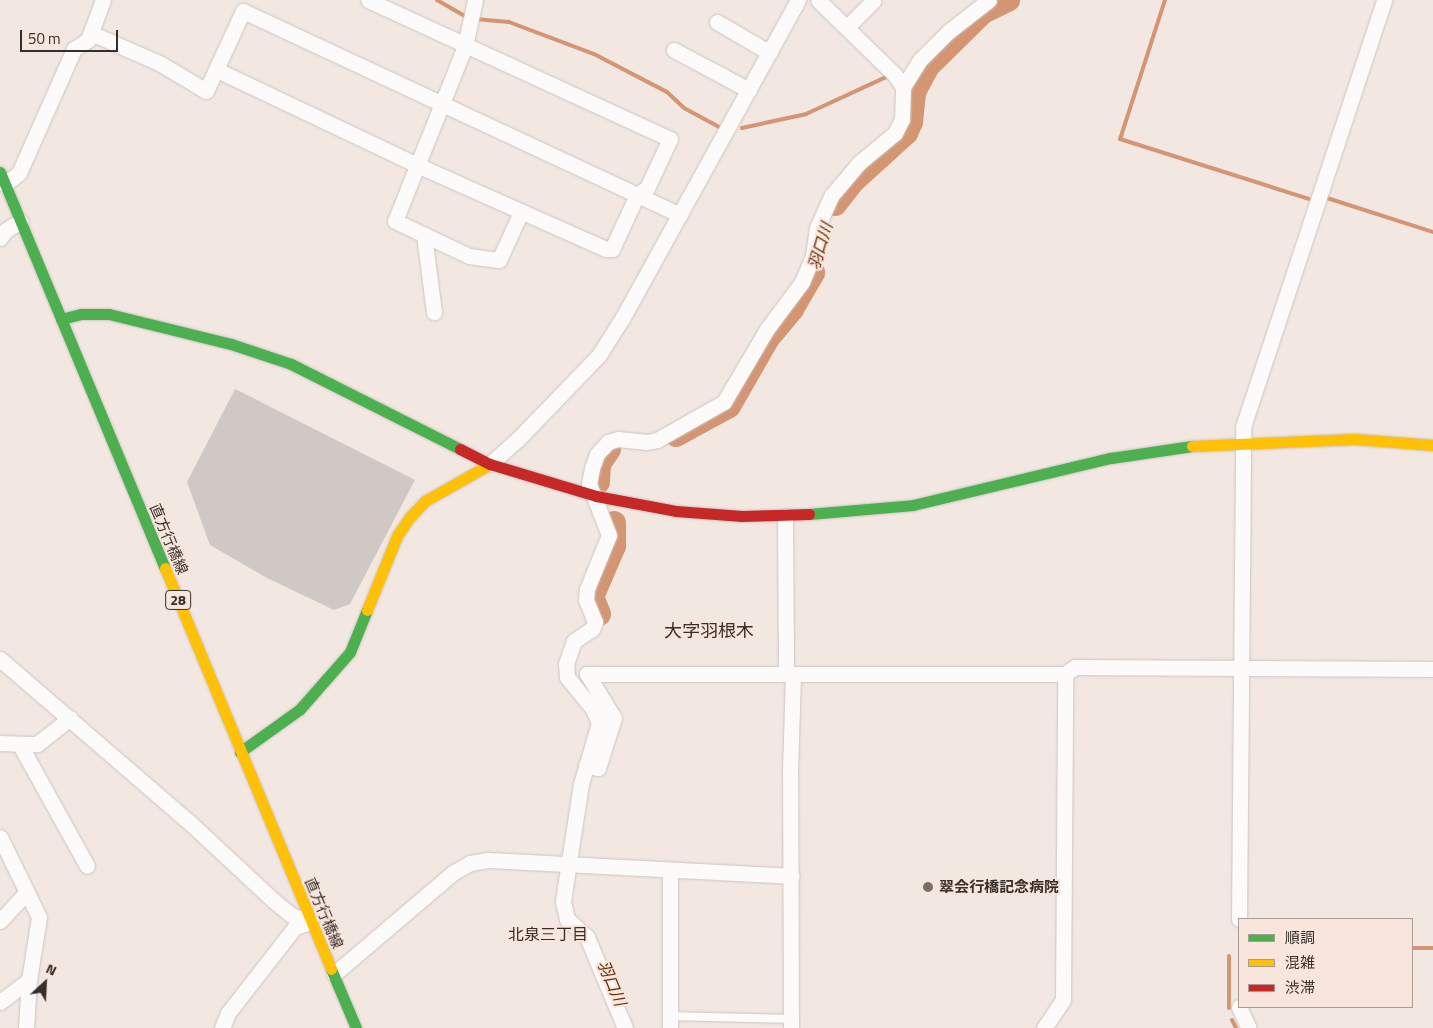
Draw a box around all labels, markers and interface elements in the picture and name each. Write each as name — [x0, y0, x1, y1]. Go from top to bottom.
scale bar — [22, 20, 120, 52]
text: 50 m — [28, 27, 61, 50]
water label: 羽口川 — [804, 220, 836, 272]
street label: 直方行橋線 — [146, 501, 192, 577]
road number: 28 — [164, 588, 192, 612]
district label: 大字羽根木 — [664, 620, 754, 642]
street label: 直方行橋線 — [301, 875, 347, 951]
place label: 翠会行橋記念病院 — [939, 878, 1059, 896]
marker: 翠会行橋記念病院 — [921, 880, 935, 894]
legend — [1238, 918, 1413, 1008]
district label: 北泉三丁目 — [508, 924, 588, 944]
text: 順調 — [1285, 926, 1315, 949]
text: 混雑 — [1285, 951, 1315, 974]
text: N — [43, 957, 60, 981]
water label: 羽口川 — [594, 957, 630, 1009]
north arrow — [20, 958, 70, 1008]
text: 渋滞 — [1285, 976, 1315, 999]

